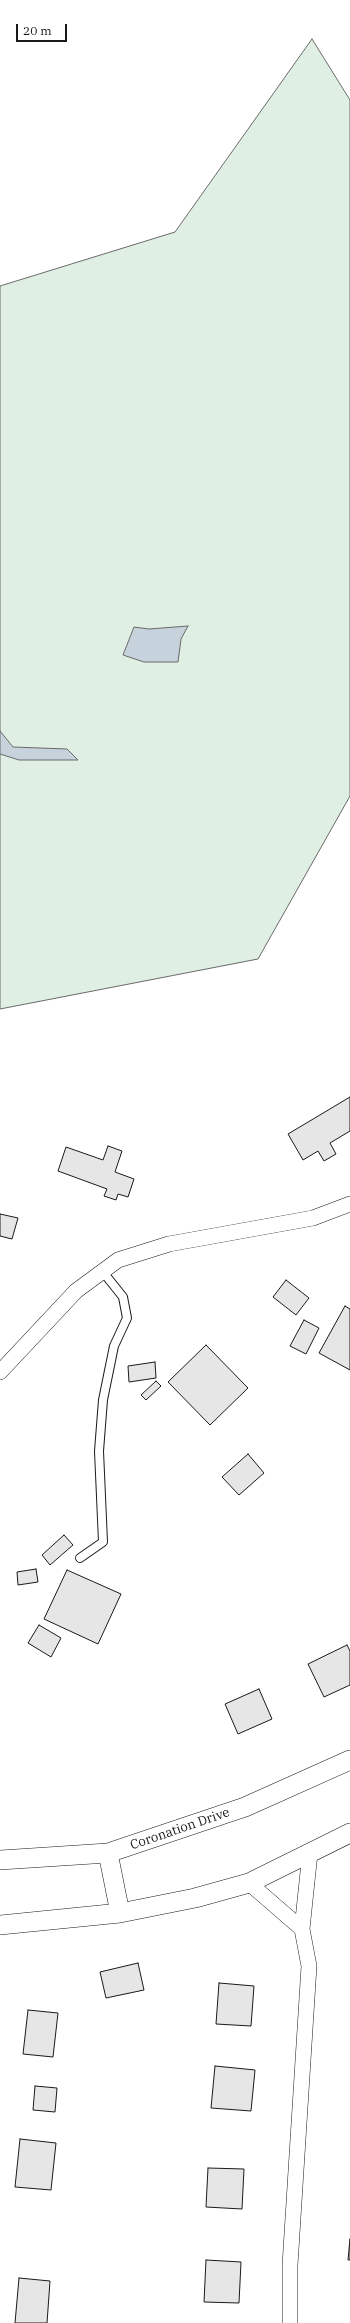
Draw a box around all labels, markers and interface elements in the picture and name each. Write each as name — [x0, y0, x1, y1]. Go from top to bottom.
scale bar — [18, 16, 69, 42]
text: 20 m — [23, 23, 52, 38]
street label: Coronation Drive — [128, 1805, 232, 1853]

